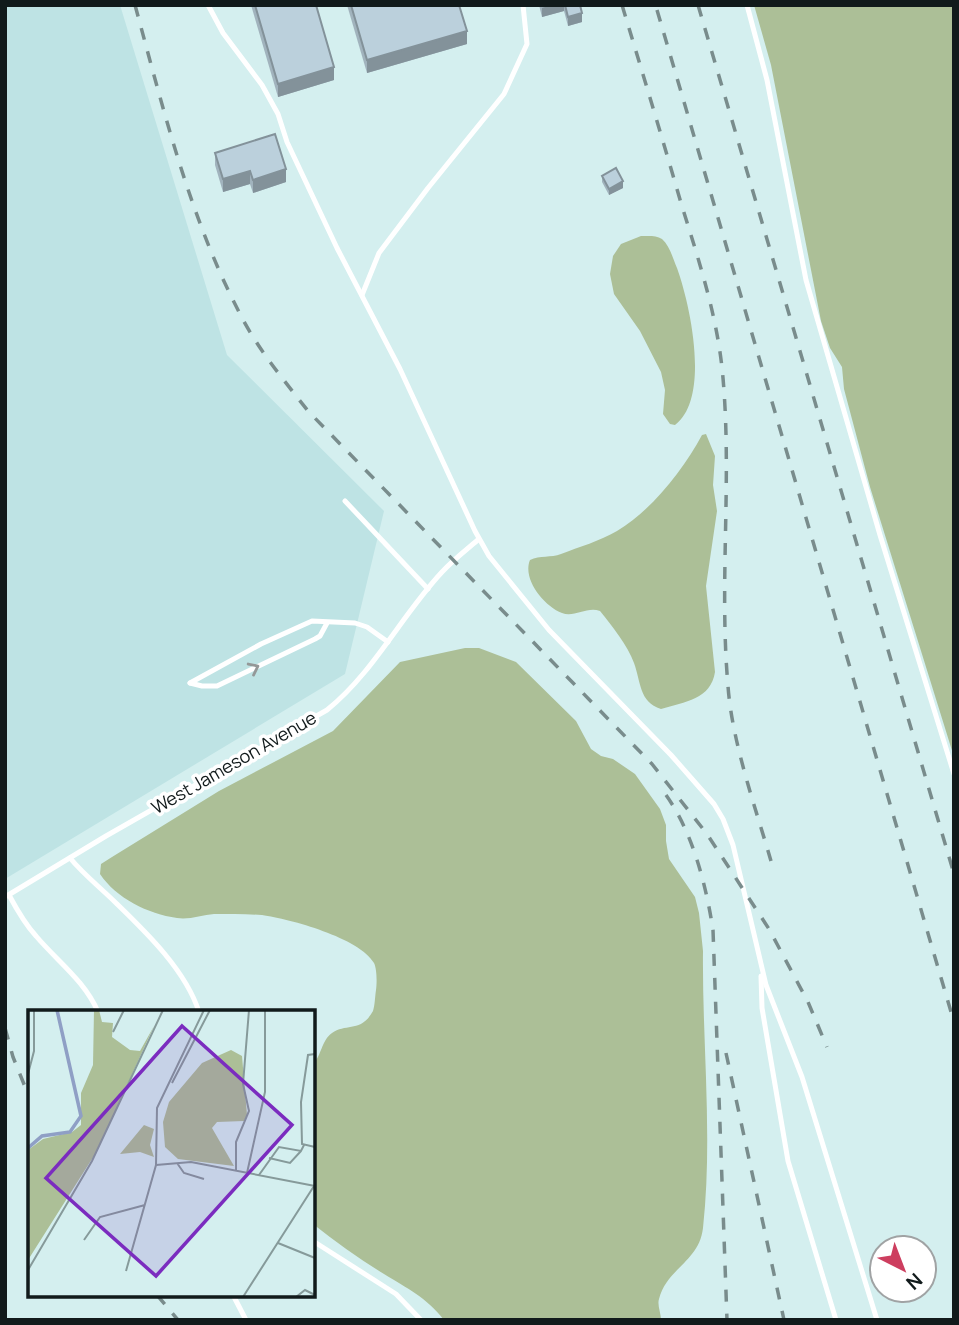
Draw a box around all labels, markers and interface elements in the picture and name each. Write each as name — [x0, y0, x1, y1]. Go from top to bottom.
one-way arrow — [247, 663, 259, 677]
street label: West Jameson Avenue — [147, 705, 320, 819]
inset map — [28, 1010, 315, 1297]
north arrow — [868, 1234, 938, 1304]
text: N — [901, 1267, 928, 1296]

